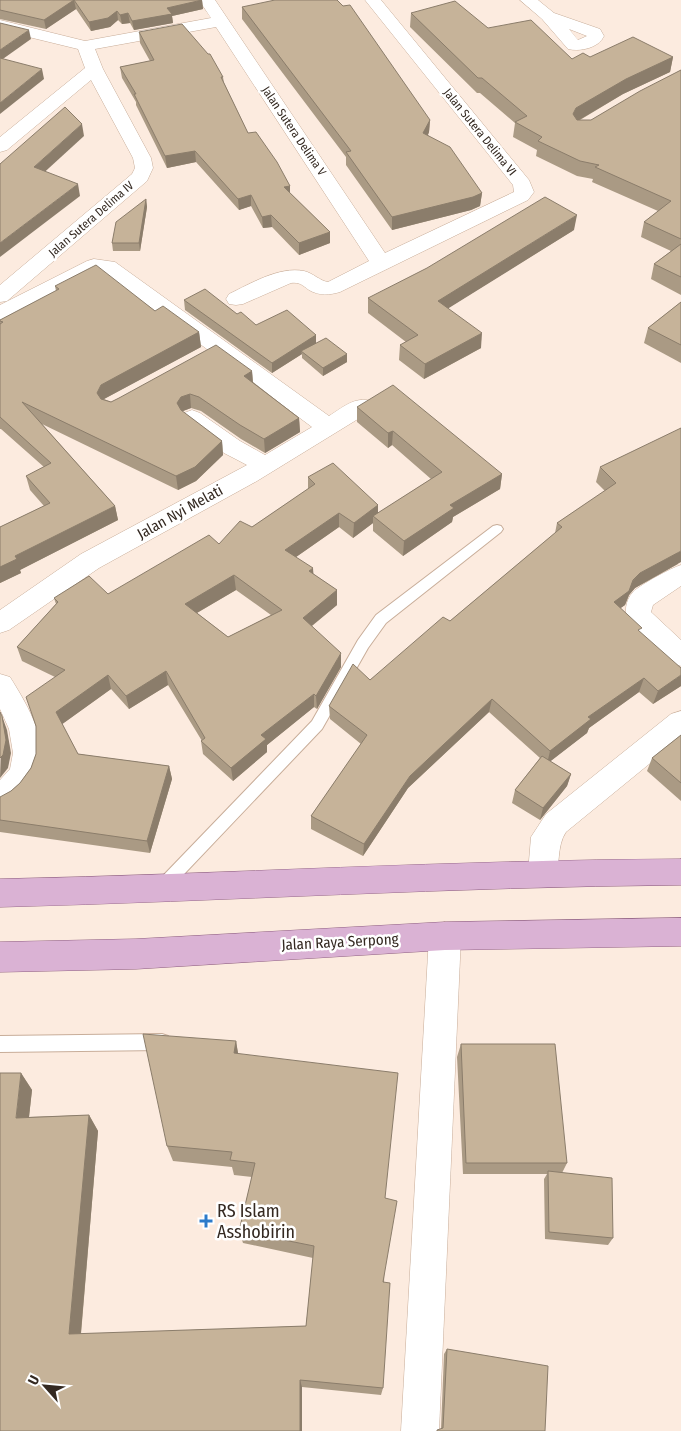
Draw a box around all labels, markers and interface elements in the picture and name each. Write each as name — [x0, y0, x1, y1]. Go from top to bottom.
street label: Jalan Sutera Delima V — [259, 84, 330, 179]
street label: Jalan Sutera Delima VI — [441, 86, 519, 178]
street label: Jalan Sutera Delima IV — [46, 178, 137, 260]
street label: Jalan Nyi Melati — [134, 481, 226, 543]
street label: Jalan Raya Serpong — [281, 930, 399, 954]
place label: RS Islam Asshobirin — [217, 1200, 295, 1243]
marker: RS Islam Asshobirin — [199, 1214, 213, 1228]
north arrow — [20, 1361, 70, 1411]
text: U — [24, 1373, 43, 1388]

